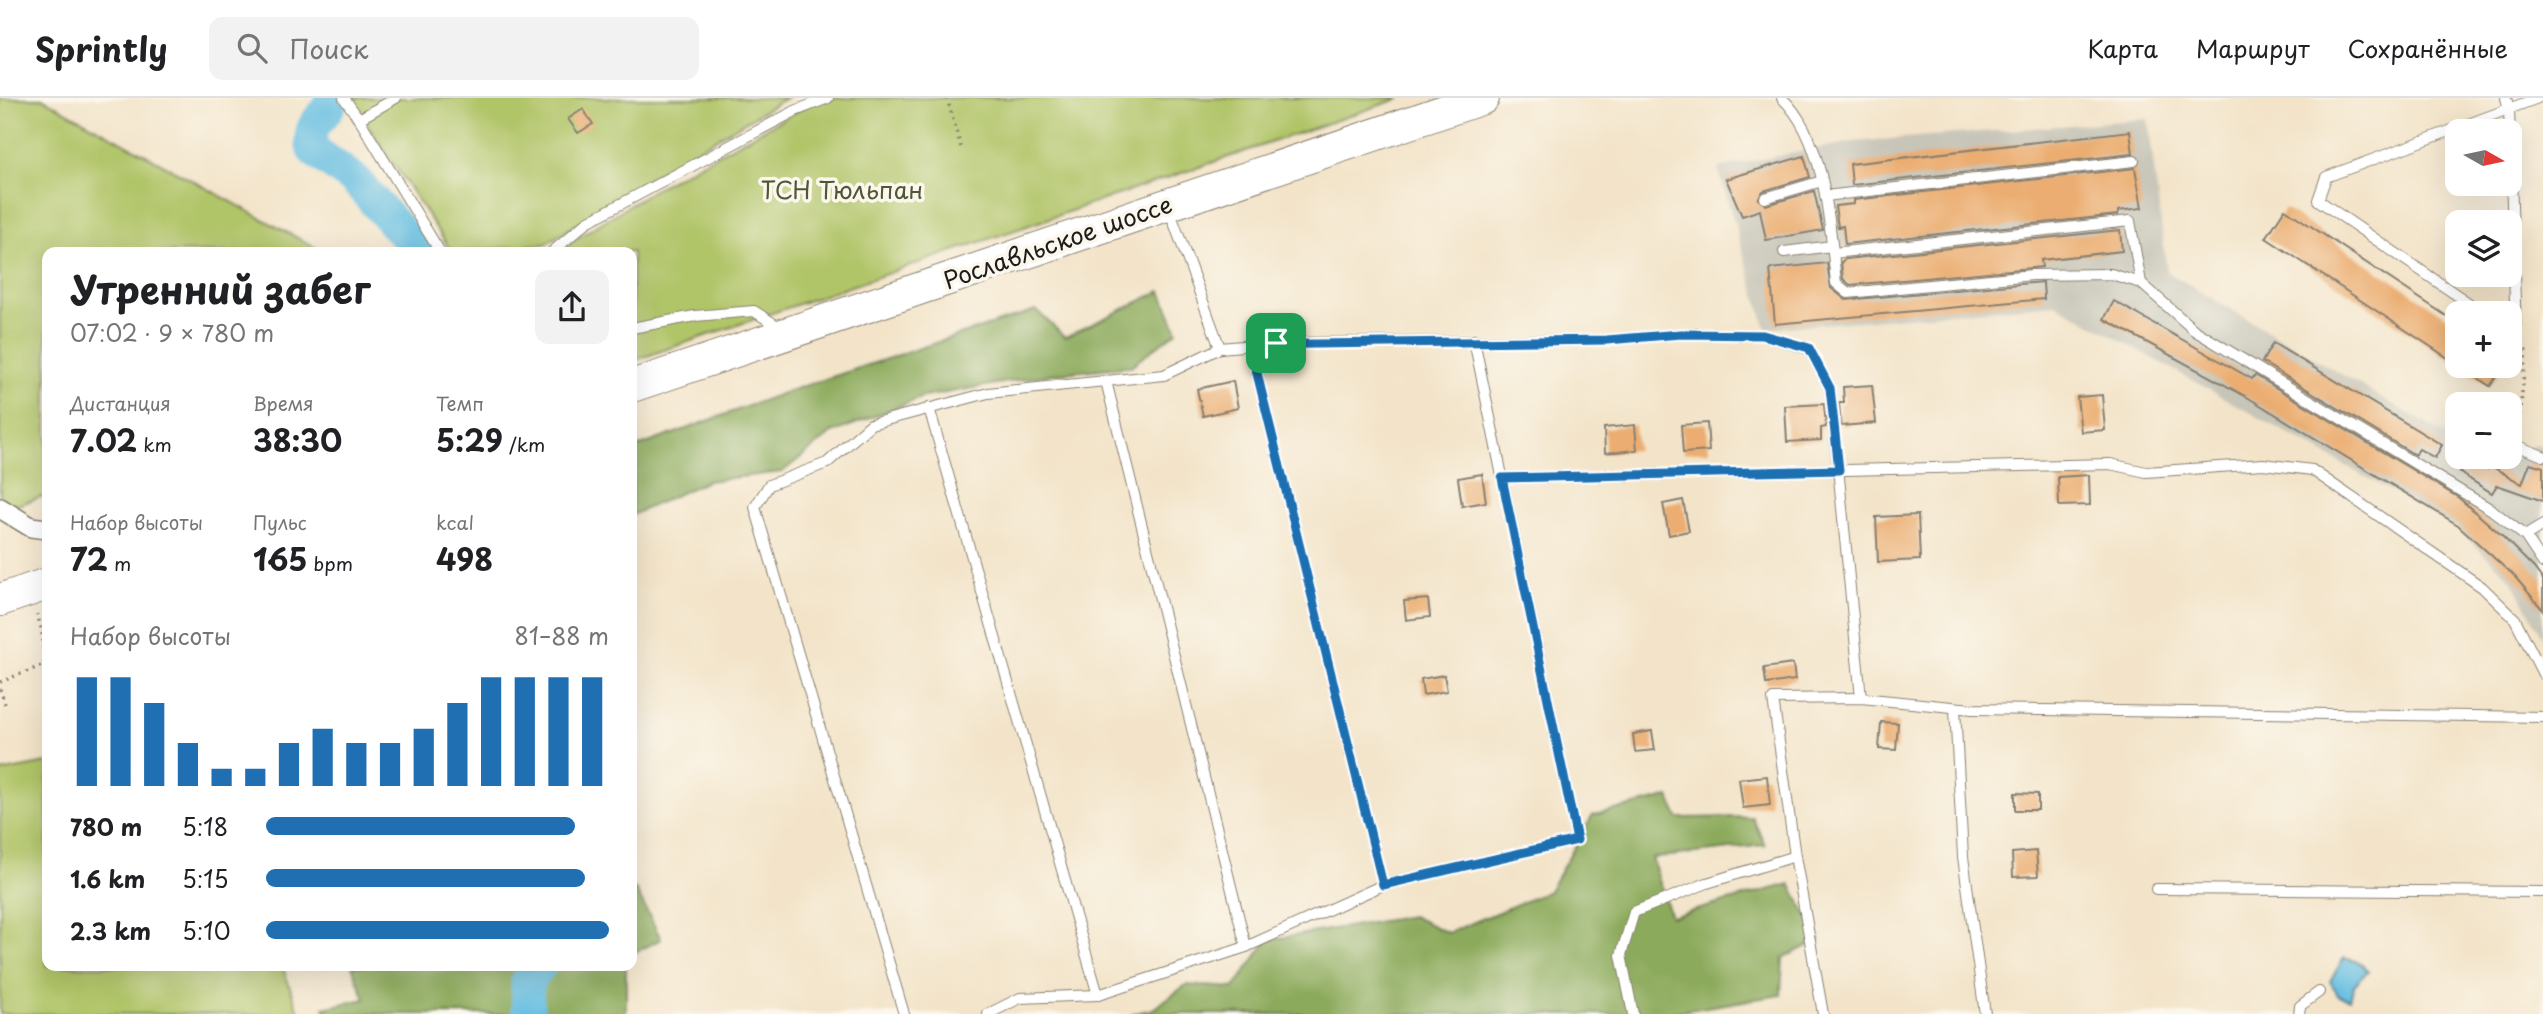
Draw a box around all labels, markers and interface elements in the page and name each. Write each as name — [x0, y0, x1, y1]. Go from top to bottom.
search box — [209, 17, 699, 80]
text: Sprintly — [35, 23, 167, 73]
icon: search — [233, 29, 271, 67]
text: Поиск — [289, 29, 368, 68]
text: Карта — [2087, 30, 2158, 66]
text: Маршрут — [2196, 30, 2310, 66]
text: Сохранённые — [2348, 30, 2508, 66]
north arrow — [2445, 119, 2522, 196]
map controls — [2445, 119, 2522, 469]
park label: ТСН Тюльпан — [761, 171, 923, 207]
street label: Рославльское шоссе — [938, 185, 1177, 297]
button: layers — [2445, 210, 2522, 287]
text: Утренний забег — [70, 260, 370, 317]
button: share — [535, 270, 609, 344]
button: + — [2445, 301, 2522, 378]
pin — [1246, 313, 1306, 373]
text: 07:02 · 9 × 780 m — [70, 315, 274, 350]
icon: arrive — [1257, 324, 1295, 362]
text: Дистанция — [70, 389, 171, 417]
text: Время — [253, 389, 314, 417]
text: Темп — [436, 389, 484, 417]
button: − — [2445, 392, 2522, 469]
text: 7.02 — [70, 417, 137, 462]
text: 38:30 — [253, 417, 342, 462]
text: 5:29 — [436, 417, 503, 462]
text: km — [137, 430, 172, 458]
text: /km — [503, 430, 545, 458]
text: Набор высоты — [70, 508, 203, 536]
text: Пульс — [253, 508, 307, 536]
text: kcal — [436, 508, 474, 536]
text: 72 — [70, 536, 108, 581]
text: 165 — [253, 536, 307, 581]
text: 498 — [436, 536, 493, 581]
text: m — [108, 549, 131, 577]
text: bpm — [307, 549, 353, 577]
text: Набор высоты — [70, 618, 231, 653]
text: 81–88 m — [515, 618, 609, 653]
text: 780 m — [70, 809, 142, 844]
text: 5:18 — [182, 809, 228, 844]
text: 1.6 km — [70, 861, 145, 896]
text: 5:15 — [182, 861, 228, 896]
text: 2.3 km — [70, 913, 151, 948]
text: 5:10 — [182, 913, 230, 948]

